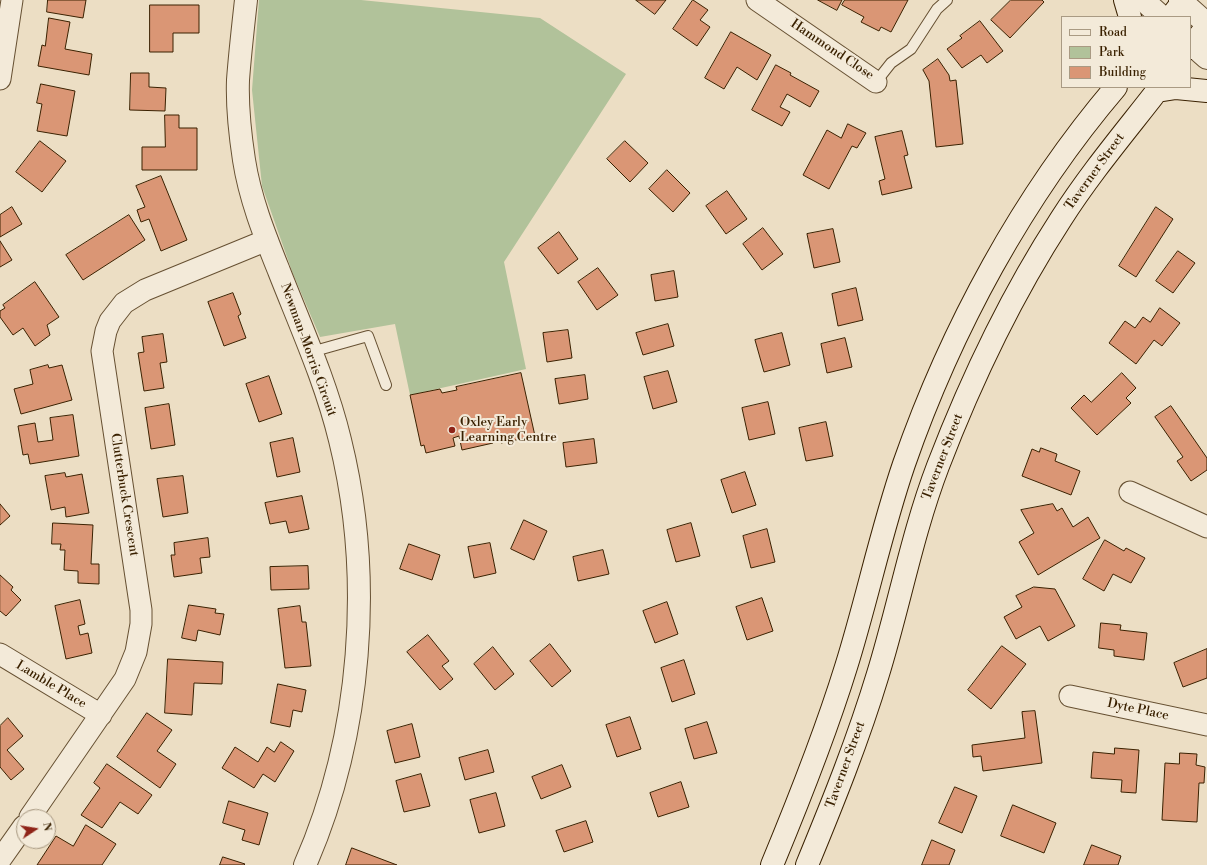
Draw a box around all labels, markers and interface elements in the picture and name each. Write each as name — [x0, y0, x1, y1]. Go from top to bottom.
street label: Hammond Close — [787, 16, 877, 84]
legend — [1061, 16, 1191, 88]
text: Road — [1099, 25, 1127, 40]
text: Park — [1099, 45, 1124, 60]
text: Building — [1099, 65, 1146, 80]
street label: Taverner Street — [1062, 130, 1128, 214]
street label: Newman-Morris Circuit — [277, 281, 339, 419]
street label: Taverner Street — [919, 412, 967, 502]
place label: Oxley Early Learning Centre — [460, 415, 557, 446]
marker: Oxley Early Learning Centre — [447, 425, 457, 435]
street label: Clutterbuck Crescent — [107, 432, 141, 558]
street label: Lamble Place — [13, 658, 89, 712]
street label: Dyte Place — [1106, 696, 1170, 724]
street label: Taverner Street — [823, 719, 869, 811]
north arrow — [16, 809, 56, 849]
text: N — [39, 821, 55, 832]

